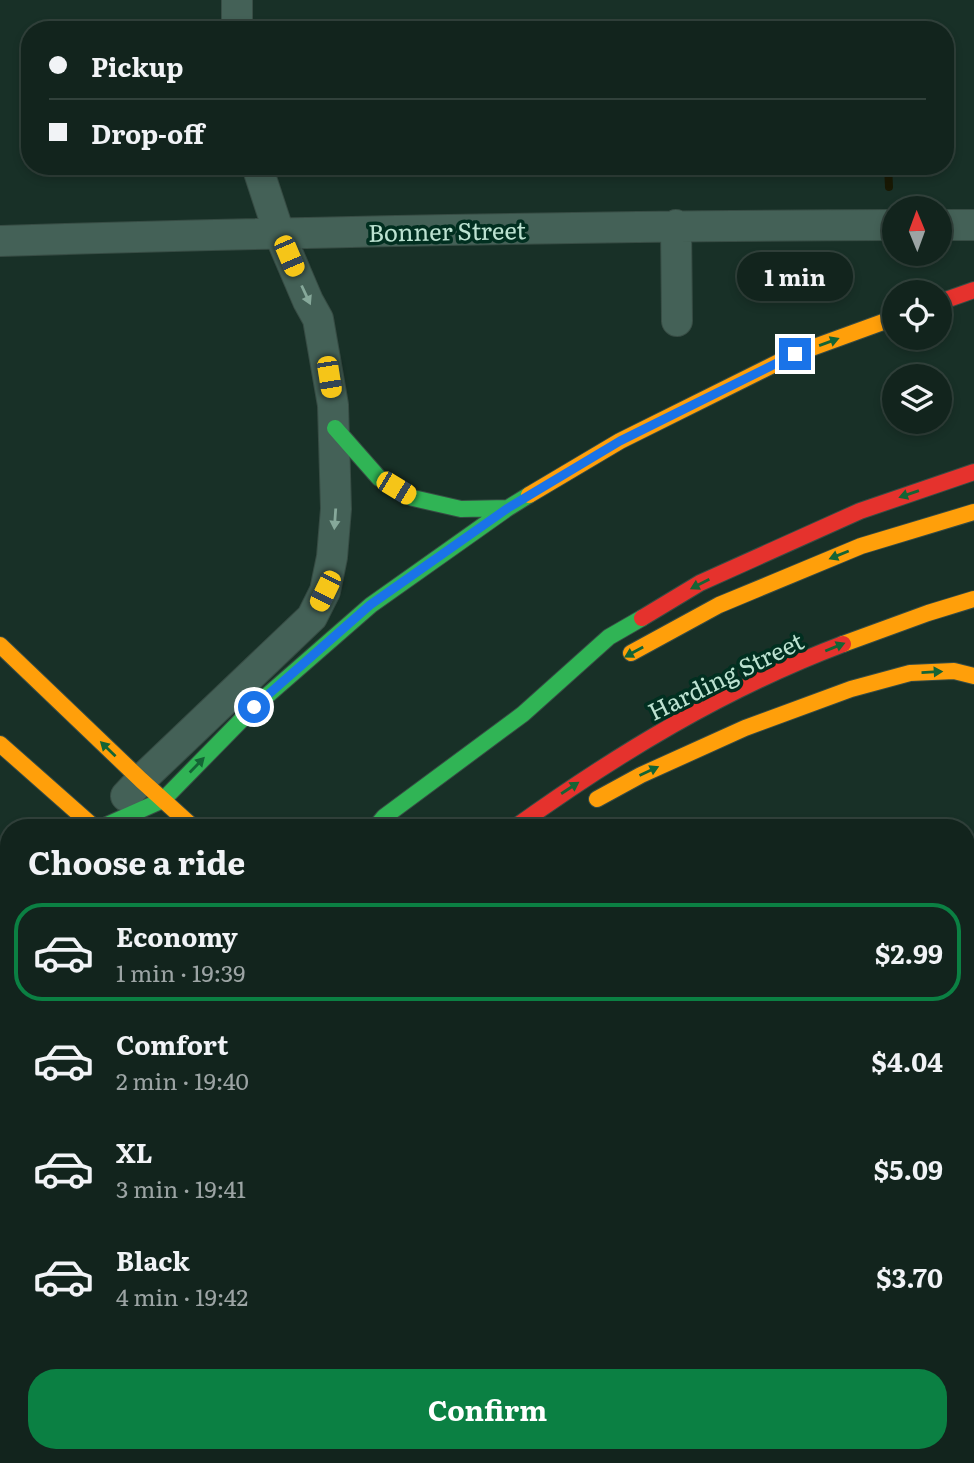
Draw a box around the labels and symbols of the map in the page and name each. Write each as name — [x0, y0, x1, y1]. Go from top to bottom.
north arrow — [882, 196, 952, 266]
street label: Bonner Street — [368, 211, 527, 249]
car — [272, 233, 307, 279]
callout: 1 min — [737, 252, 853, 302]
one-way arrow — [301, 285, 312, 306]
one-way arrow — [818, 336, 839, 347]
route end — [779, 338, 811, 370]
car — [316, 355, 343, 399]
car — [373, 468, 420, 508]
one-way arrow — [899, 489, 920, 500]
one-way arrow — [329, 508, 340, 530]
one-way arrow — [828, 550, 849, 561]
car — [307, 568, 344, 614]
one-way arrow — [690, 577, 710, 589]
street label: Harding Street — [641, 622, 809, 728]
one-way arrow — [824, 641, 845, 652]
one-way arrow — [624, 646, 643, 658]
one-way arrow — [921, 666, 943, 677]
route start — [238, 691, 270, 723]
one-way arrow — [100, 741, 117, 757]
one-way arrow — [188, 757, 204, 774]
one-way arrow — [639, 765, 659, 777]
one-way arrow — [560, 782, 580, 795]

